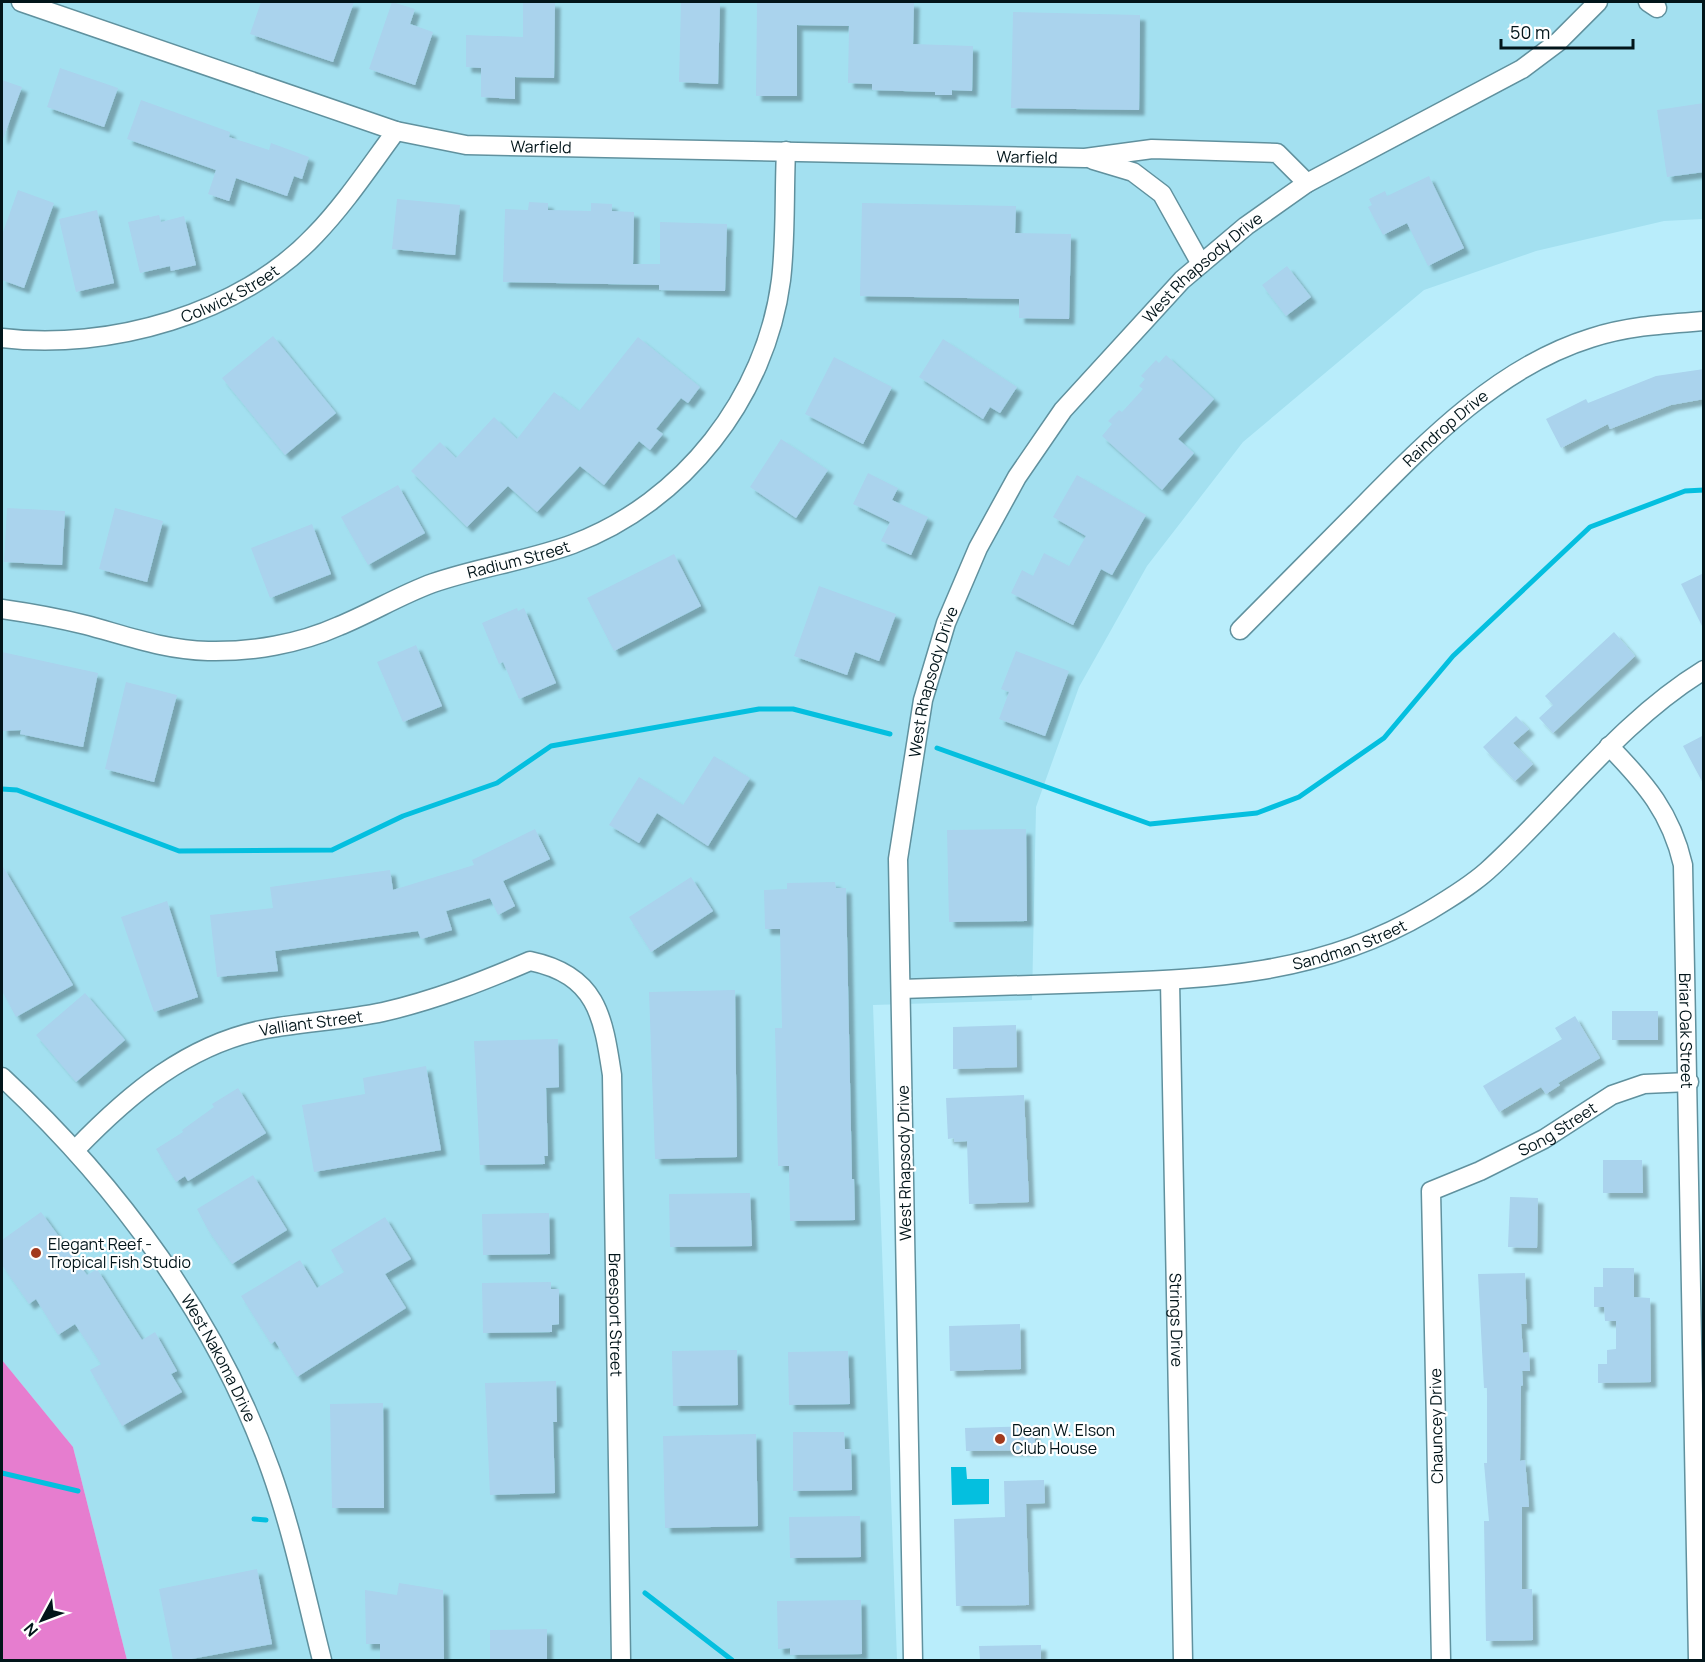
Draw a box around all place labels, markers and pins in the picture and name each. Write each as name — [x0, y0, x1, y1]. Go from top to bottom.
place label: Elegant Reef - Tropical Fish Studio — [48, 1233, 191, 1273]
marker: Elegant Reef - Tropical Fish Studio — [29, 1246, 43, 1260]
place label: Dean W. Elson Club House — [1012, 1419, 1115, 1459]
marker: Dean W. Elson Club House — [993, 1432, 1007, 1446]

